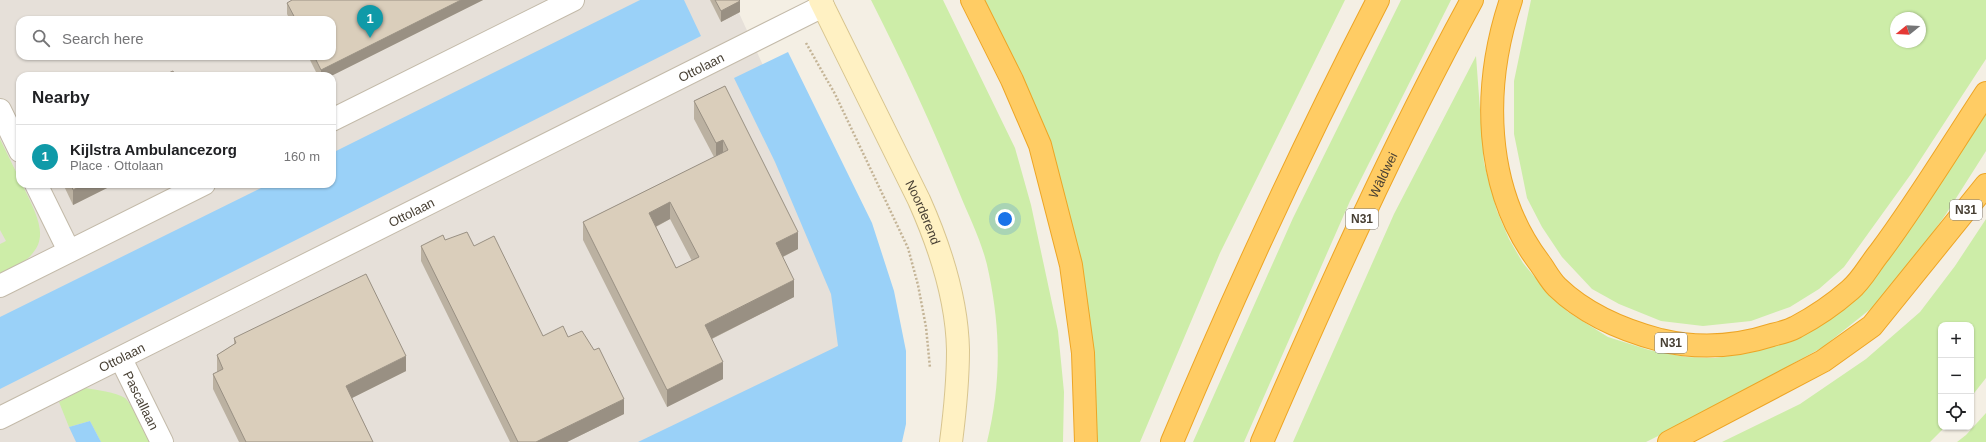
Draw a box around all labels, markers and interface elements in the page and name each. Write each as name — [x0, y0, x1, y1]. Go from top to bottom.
pin: 1 — [357, 5, 383, 38]
north arrow — [1890, 12, 1926, 48]
search box — [16, 16, 336, 60]
icon: search — [30, 27, 52, 49]
text: Search here — [62, 30, 144, 47]
street label: Ottolaan — [676, 50, 727, 85]
text: Nearby — [32, 88, 90, 107]
text: Kijlstra Ambulancezorg — [70, 141, 237, 158]
text: 1 — [41, 149, 49, 164]
text: 160 m — [284, 149, 320, 164]
street label: Wâldwei — [1366, 150, 1401, 201]
text: Place · Ottolaan — [70, 158, 163, 173]
street label: Noorderend — [902, 178, 943, 246]
street label: Ottolaan — [386, 195, 437, 230]
road number: N31 — [1950, 200, 1982, 220]
your location — [995, 209, 1015, 229]
road number: N31 — [1346, 209, 1378, 229]
map controls — [1938, 322, 1974, 430]
button: + — [1938, 322, 1974, 358]
road number: N31 — [1655, 333, 1687, 353]
street label: Ottolaan — [96, 340, 147, 375]
button: − — [1938, 358, 1974, 394]
street label: Pascallaan — [120, 369, 162, 432]
button: locate — [1938, 394, 1974, 430]

